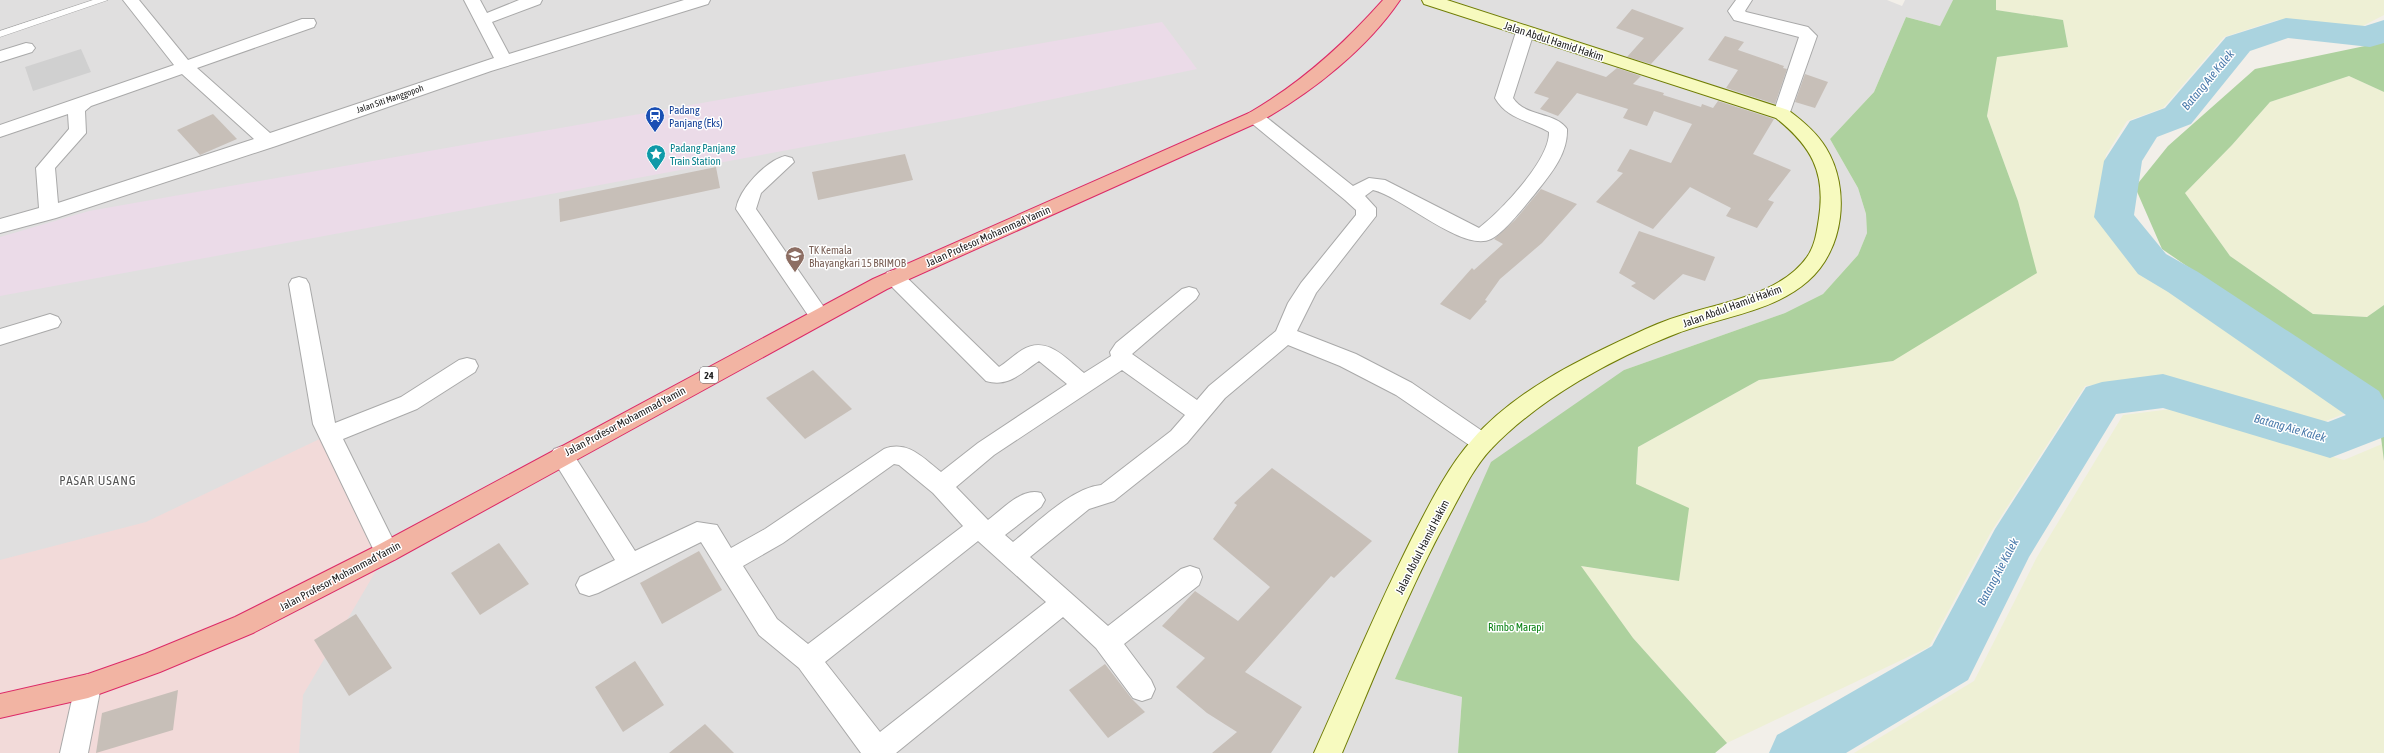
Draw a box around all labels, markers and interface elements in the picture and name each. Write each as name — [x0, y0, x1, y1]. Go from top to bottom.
street label: Jalan Abdul Hamid Hakim — [1503, 19, 1605, 63]
water label: Batang Aie Kalek — [2179, 47, 2238, 113]
street label: Jalan Siti Manggopoh — [355, 83, 425, 115]
place label: Padang Panjang (Eks) — [669, 104, 723, 129]
station icon: Padang Panjang (Eks) — [644, 105, 666, 133]
place label: Padang Panjang Train Station — [670, 142, 736, 167]
place icon: Padang Panjang Train Station — [645, 143, 667, 171]
street label: Jalan Profesor Mohammad Yamin — [924, 203, 1052, 269]
place label: TK Kemala Bhayangkari 15 BRIMOB — [809, 244, 907, 269]
school or university icon: TK Kemala Bhayangkari 15 BRIMOB — [784, 245, 806, 273]
street label: Jalan Abdul Hamid Hakim — [1681, 283, 1783, 329]
road number: 24 — [700, 367, 718, 383]
street label: Jalan Profesor Mohammad Yamin — [563, 384, 687, 458]
water label: Batang Aie Kalek — [2253, 411, 2328, 445]
district label: PASAR USANG — [59, 473, 137, 488]
street label: Jalan Abdul Hamid Hakim — [1393, 498, 1451, 596]
water label: Batang Aie Kalek — [1974, 535, 2022, 608]
street label: Jalan Profesor Mohammad Yamin — [278, 539, 402, 613]
park label: Rimbo Marapi — [1488, 621, 1544, 633]

